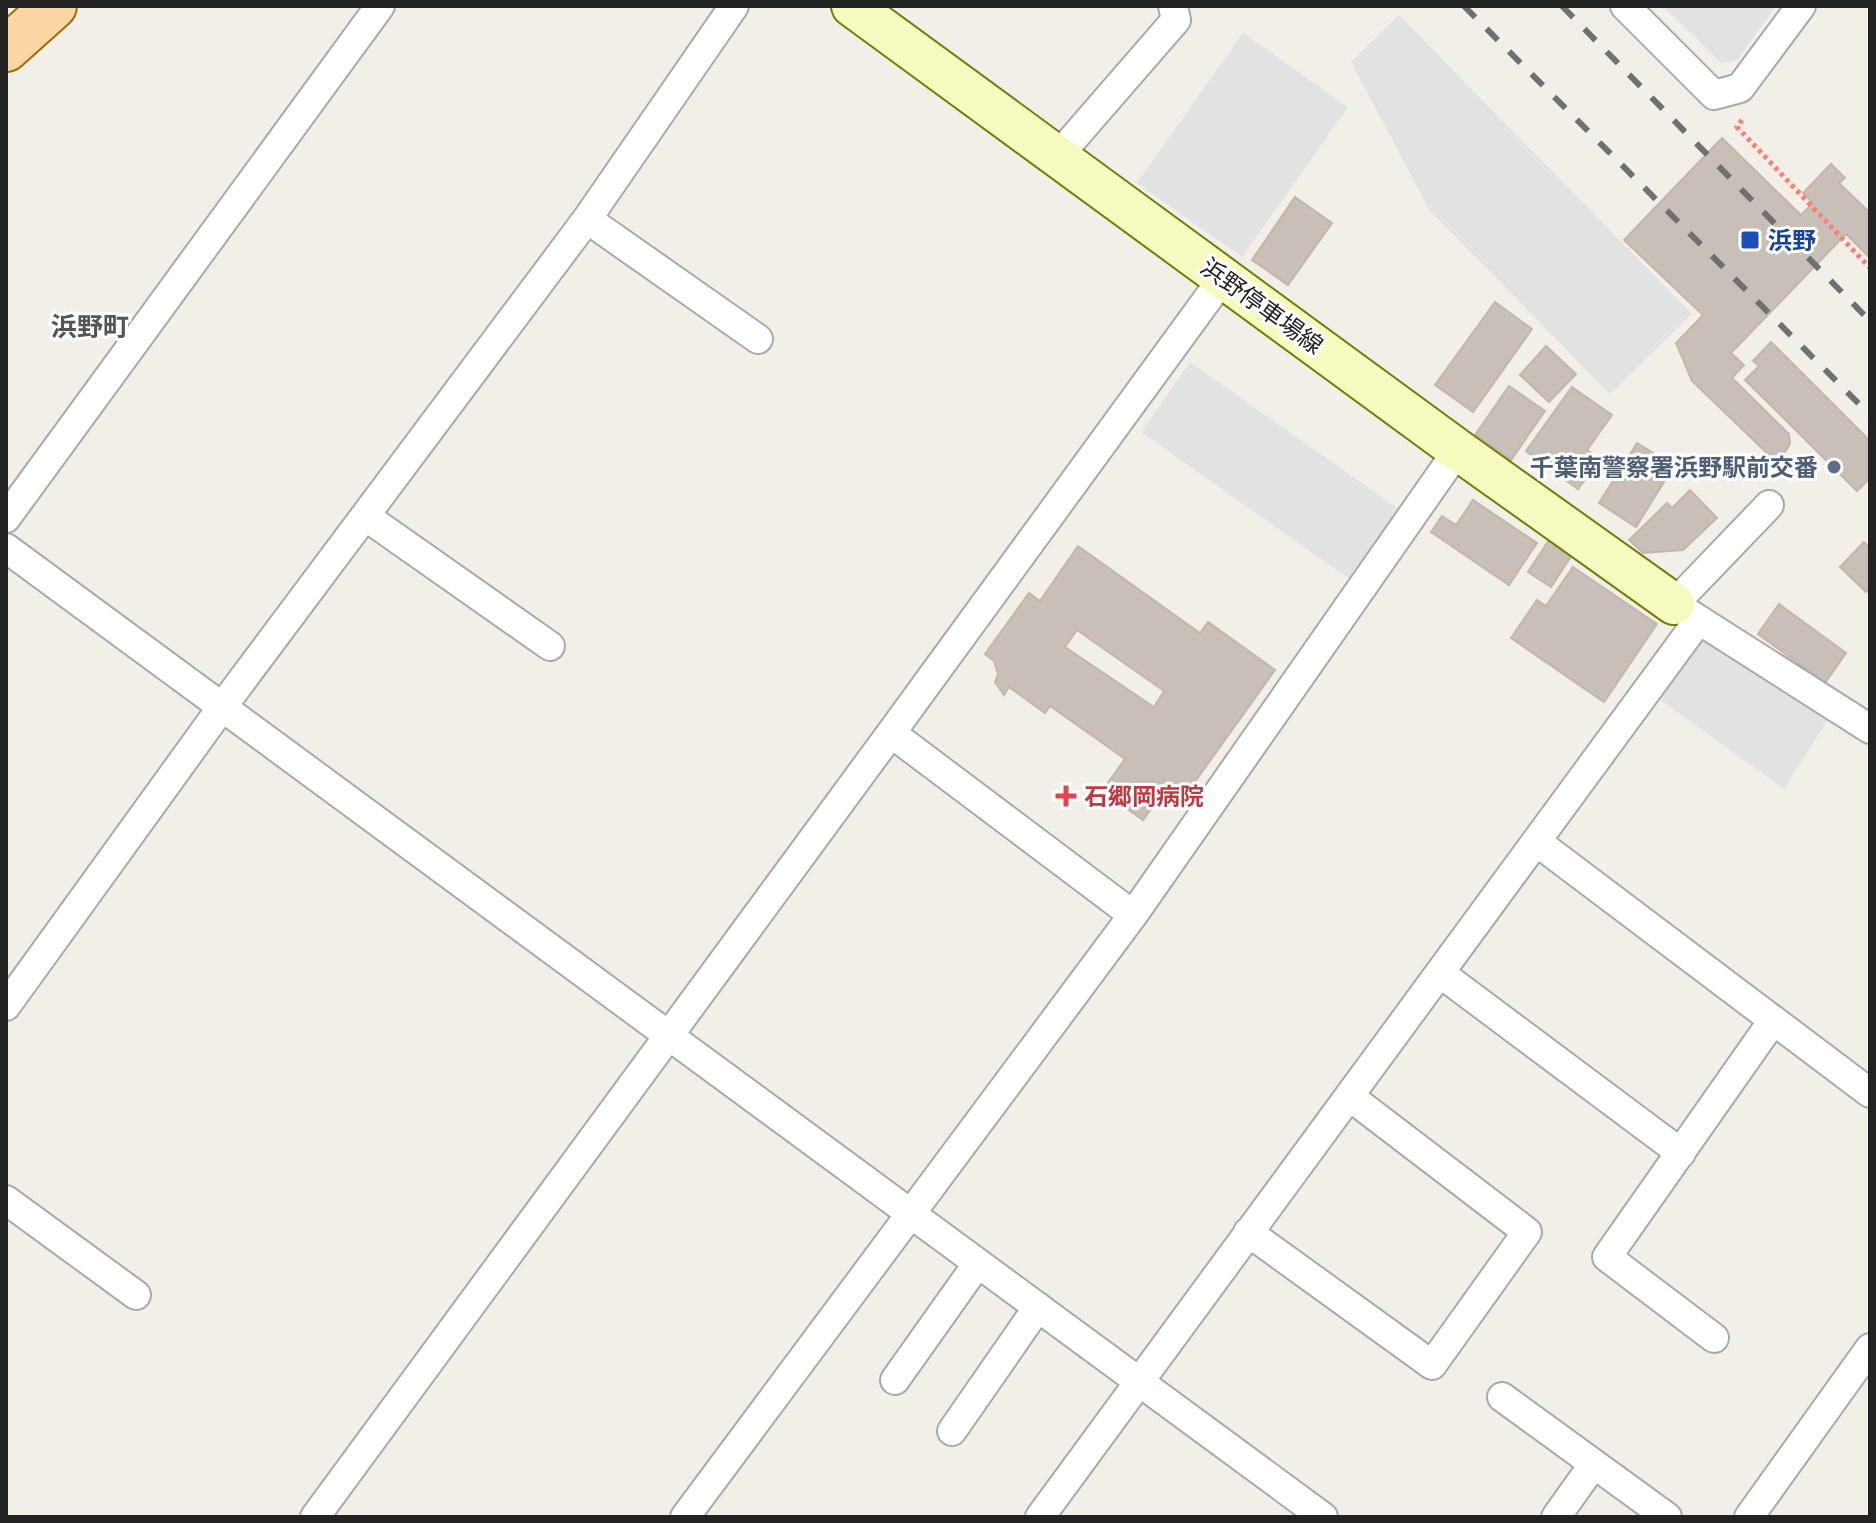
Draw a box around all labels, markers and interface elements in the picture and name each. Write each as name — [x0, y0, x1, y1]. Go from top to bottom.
place label: 浜野 — [1768, 226, 1816, 255]
marker: 浜野 — [1739, 229, 1761, 251]
street label: 浜野停車場線 — [1195, 252, 1329, 360]
district label: 浜野町 — [51, 311, 129, 343]
place label: 千葉南警察署浜野駅前交番 — [1530, 453, 1818, 482]
marker: 千葉南警察署浜野駅前交番 — [1825, 458, 1843, 476]
place label: 石郷岡病院 — [1084, 782, 1204, 811]
marker: 石郷岡病院 — [1055, 785, 1077, 807]

